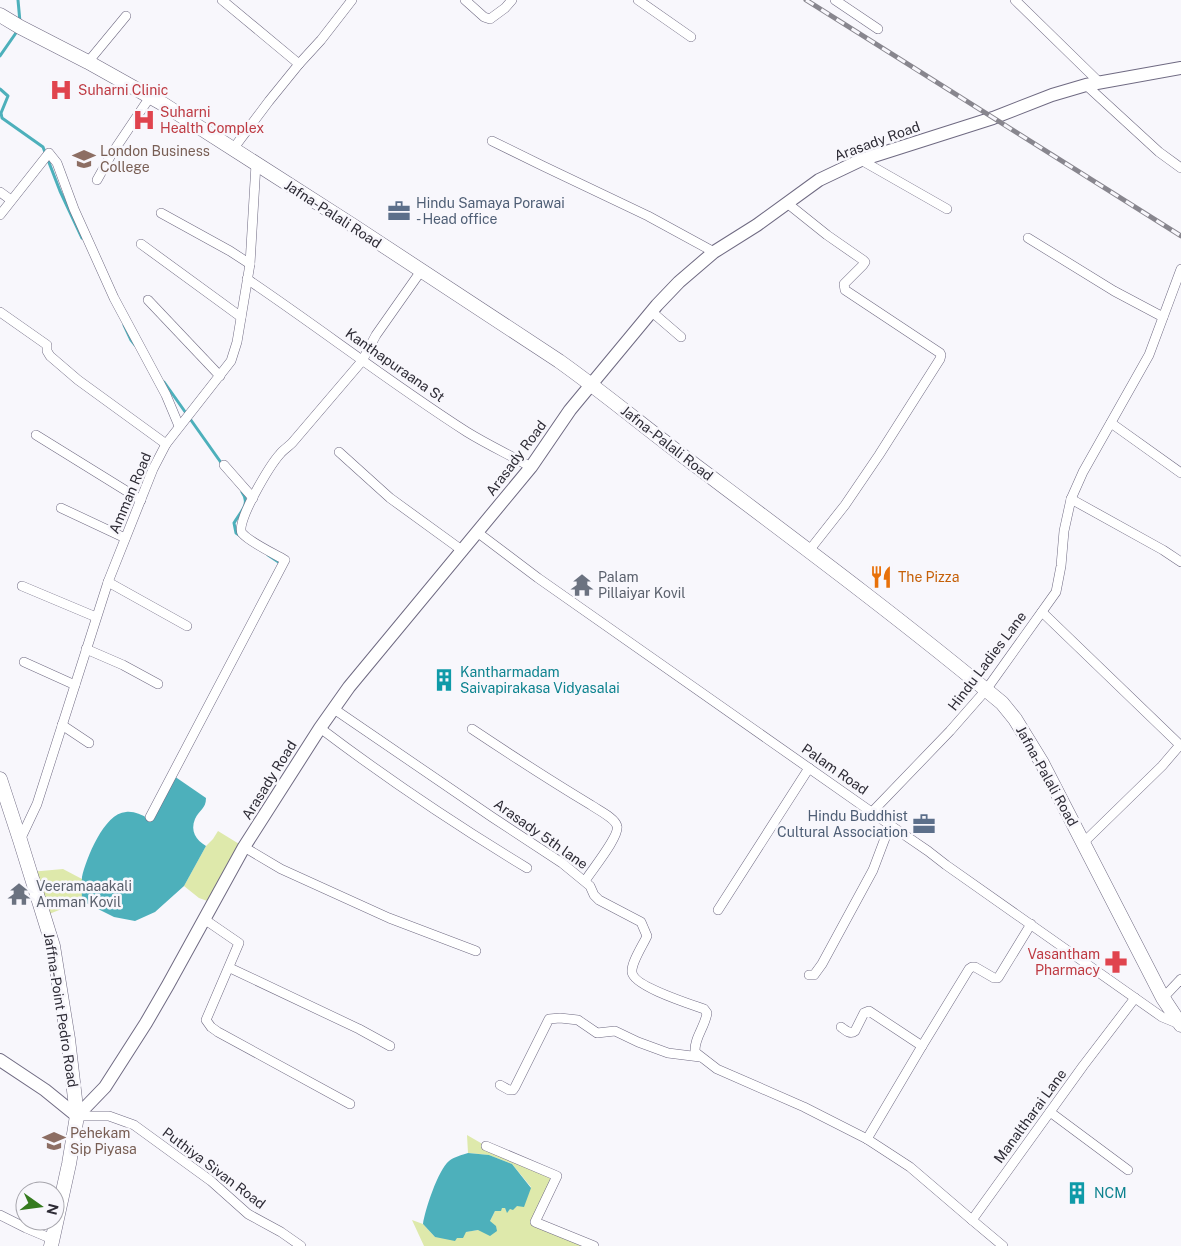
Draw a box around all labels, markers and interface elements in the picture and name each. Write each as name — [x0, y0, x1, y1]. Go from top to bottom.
hospital icon: Suharni Clinic — [48, 77, 74, 103]
place label: Suharni Clinic — [78, 82, 168, 98]
place label: Suharni Health Complex — [160, 104, 264, 136]
hospital icon: Suharni Health Complex — [131, 107, 157, 133]
street label: Arasady Road — [832, 118, 922, 164]
place label: London Business College — [100, 143, 210, 175]
school or university icon: London Business College — [71, 146, 97, 172]
street label: Jafna-Palali Road — [282, 177, 384, 251]
place label: Hindu Samaya Porawai - Head office — [416, 195, 565, 227]
office icon: Hindu Samaya Porawai - Head office — [386, 198, 412, 224]
street label: Kanthapuraana St — [342, 325, 448, 405]
street label: Jafna-Palali Road — [618, 402, 716, 484]
street label: Arasady Road — [483, 417, 549, 499]
street label: Amman Road — [106, 450, 154, 536]
restaurant icon: The Pizza — [868, 564, 894, 590]
place label: Palam Pillaiyar Kovil — [598, 569, 686, 601]
place label: The Pizza — [898, 569, 959, 585]
temple icon: Palam Pillaiyar Kovil — [569, 572, 595, 598]
street label: Hindu Ladies Lane — [945, 608, 1029, 714]
place label: Kantharmadam Saivapirakasa Vidyasalai — [460, 664, 620, 696]
building icon: Kantharmadam Saivapirakasa Vidyasalai — [431, 667, 457, 693]
street label: Jafna-Palali Road — [1013, 723, 1081, 829]
street label: Arasady Road — [238, 738, 300, 822]
street label: Palam Road — [799, 740, 871, 798]
street label: Arasady 5th lane — [491, 796, 591, 872]
place label: Hindu Buddhist Cultural Association — [777, 808, 908, 840]
office icon: Hindu Buddhist Cultural Association — [911, 811, 937, 837]
place label: Veeramaaakali Amman Kovil — [36, 878, 132, 910]
temple icon: Veeramaaakali Amman Kovil — [6, 881, 32, 907]
street label: Jaffna-Point Pedro Road — [41, 931, 81, 1089]
place label: Vasantham Pharmacy — [1028, 946, 1100, 978]
pharmacy icon: Vasantham Pharmacy — [1103, 949, 1129, 975]
street label: Manaltharai Lane — [991, 1066, 1070, 1166]
street label: Puthiya Sivan Road — [159, 1124, 269, 1212]
place label: Pehekam Sip Piyasa — [70, 1125, 137, 1157]
school or university icon: Pehekam Sip Piyasa — [41, 1128, 67, 1154]
building icon: NCM — [1064, 1180, 1090, 1206]
north arrow — [15, 1181, 65, 1231]
place label: NCM — [1094, 1185, 1127, 1201]
text: N — [44, 1202, 62, 1216]

